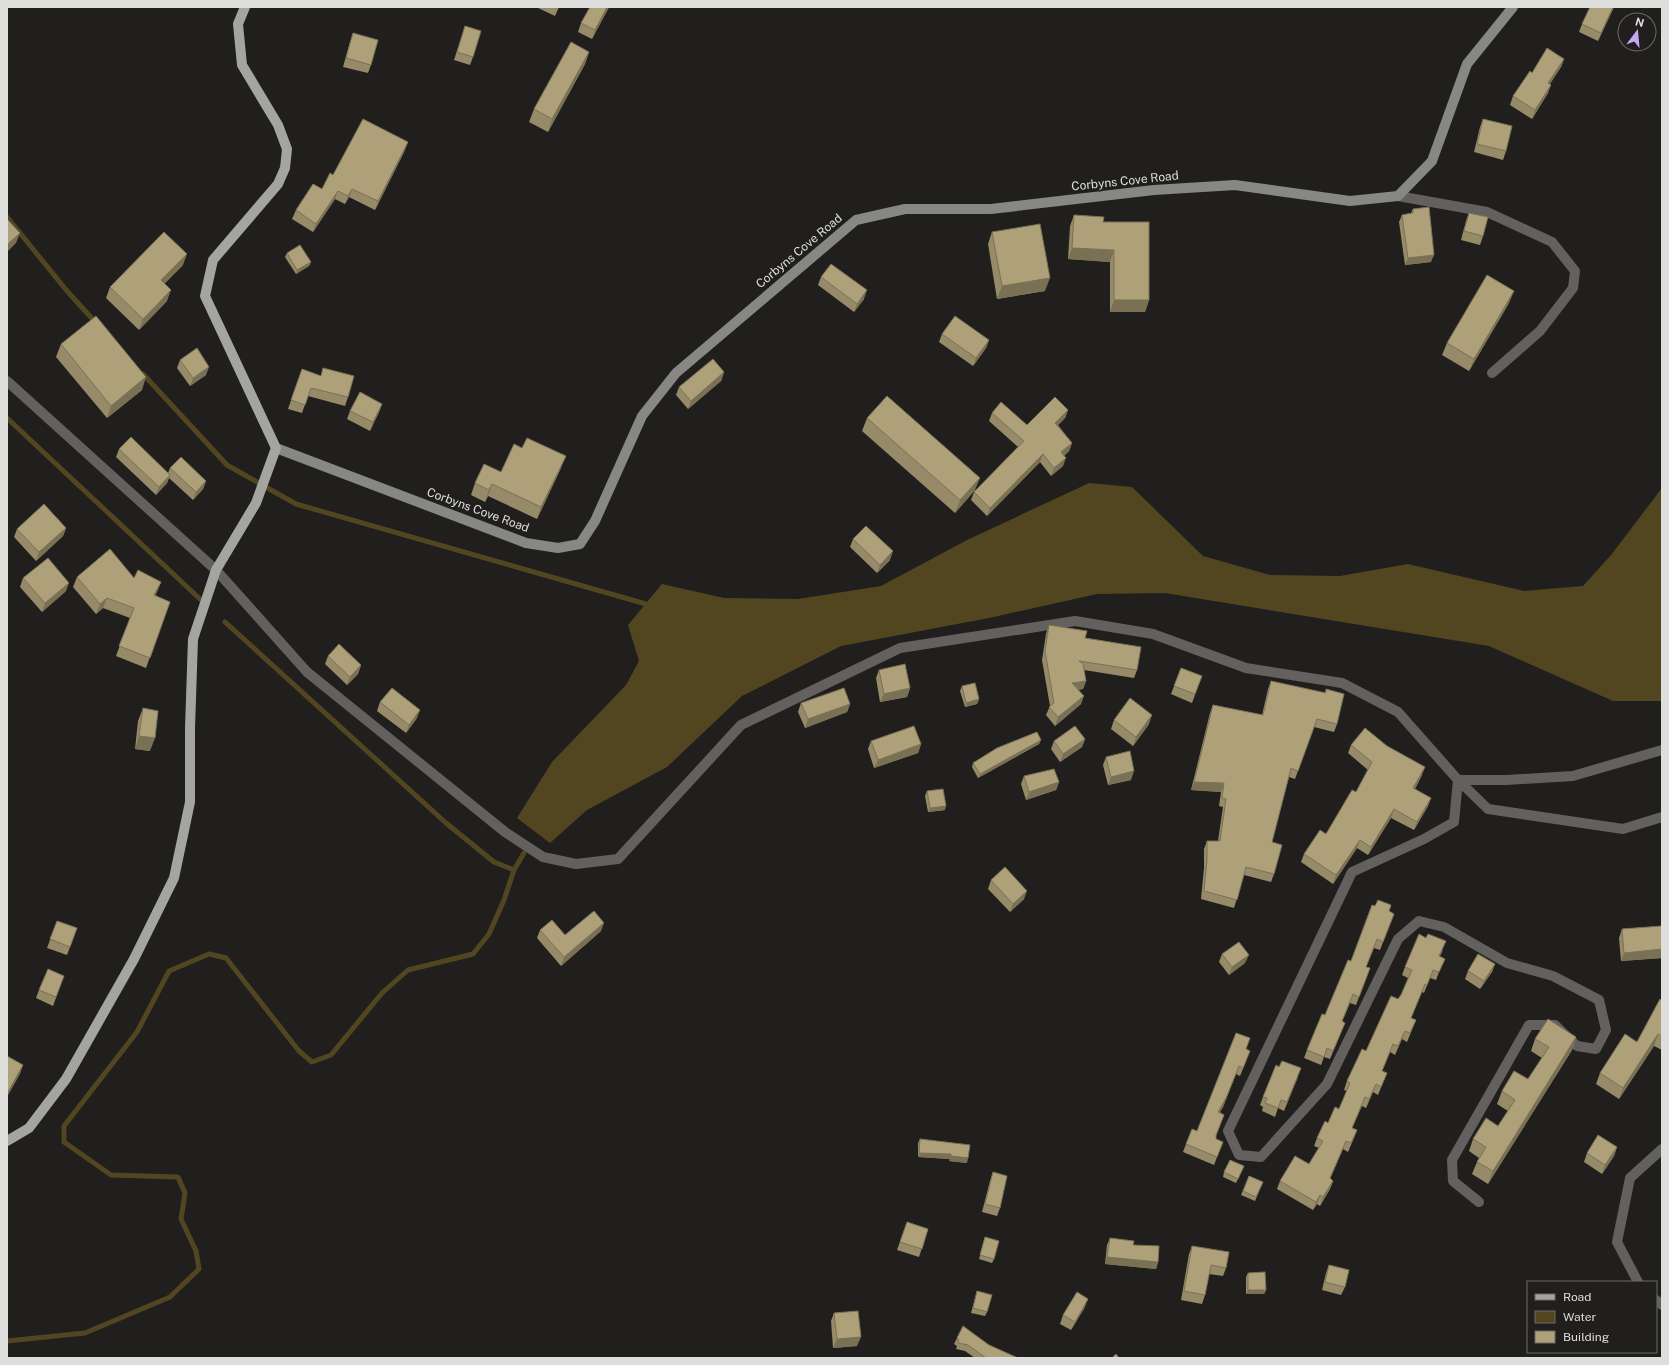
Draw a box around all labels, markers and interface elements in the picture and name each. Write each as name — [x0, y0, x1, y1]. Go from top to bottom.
north arrow — [1617, 12, 1657, 52]
text: N — [1634, 15, 1646, 29]
street label: Corbyns Cove Road — [1071, 168, 1179, 194]
street label: Corbyns Cove Road — [753, 211, 845, 291]
street label: Corbyns Cove Road — [425, 485, 531, 535]
legend — [1527, 1281, 1657, 1353]
text: Road — [1563, 1290, 1591, 1304]
text: Water — [1563, 1310, 1597, 1324]
text: Building — [1563, 1330, 1609, 1344]

